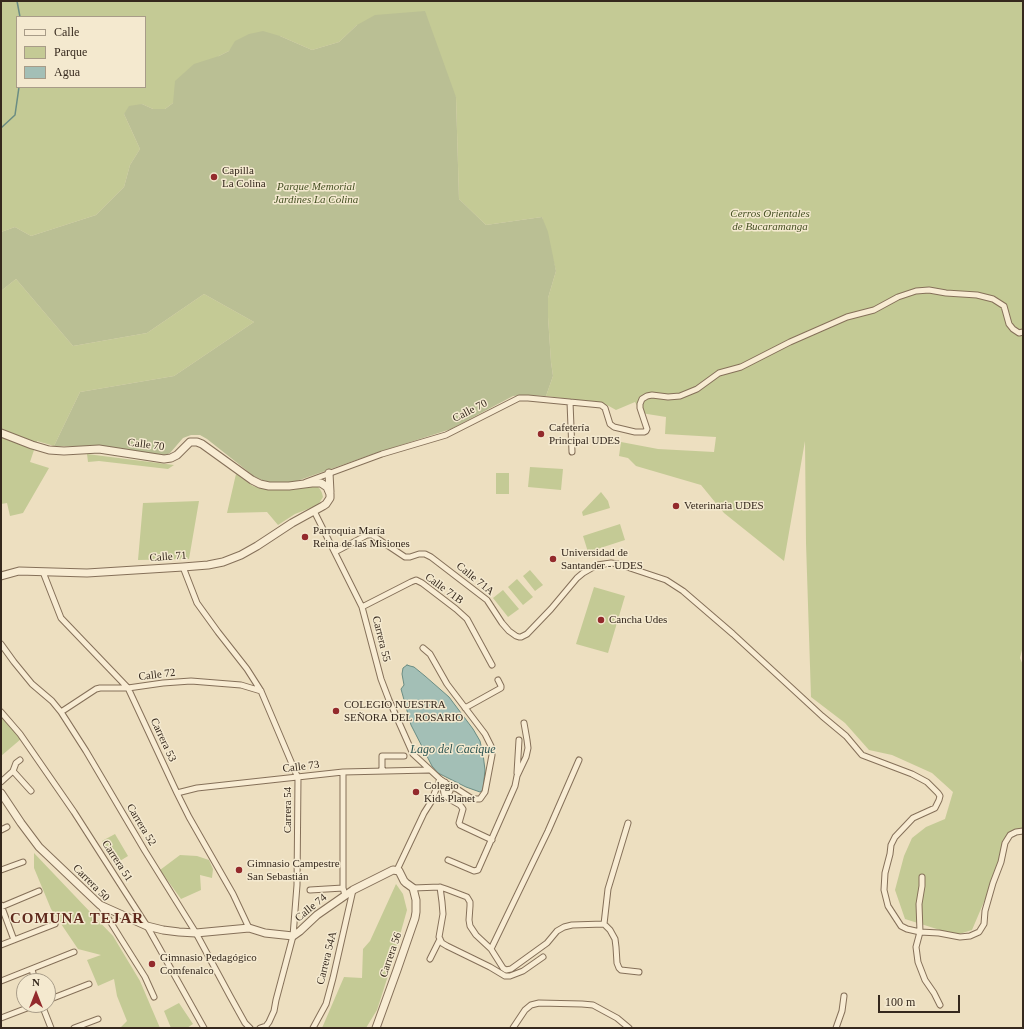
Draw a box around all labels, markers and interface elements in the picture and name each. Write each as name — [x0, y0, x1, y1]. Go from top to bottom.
legend — [16, 16, 146, 88]
text: Calle — [54, 25, 79, 39]
text: Parque — [54, 45, 87, 59]
text: Agua — [54, 65, 80, 79]
place label: Capilla La Colina — [222, 164, 266, 190]
marker: Capilla La Colina — [209, 172, 219, 182]
park label: Parque Memorial Jardines La Colina — [274, 180, 358, 206]
park label: Cerros Orientales de Bucaramanga — [730, 207, 810, 233]
street label: Calle 70 — [451, 397, 489, 425]
place label: Cafetería Principal UDES — [549, 421, 620, 447]
marker: Cafetería Principal UDES — [536, 429, 546, 439]
street label: Calle 70 — [127, 436, 165, 454]
place label: Veterinaria UDES — [684, 499, 764, 513]
marker: Veterinaria UDES — [671, 501, 681, 511]
place label: Parroquia María Reina de las Misiones — [313, 524, 410, 550]
marker: Parroquia María Reina de las Misiones — [300, 532, 310, 542]
place label: Universidad de Santander - UDES — [561, 546, 643, 572]
street label: Calle 71 — [149, 549, 187, 565]
marker: Universidad de Santander - UDES — [548, 554, 558, 564]
street label: Calle 71A — [453, 560, 497, 598]
street label: Calle 71B — [422, 571, 466, 607]
place label: Cancha Udes — [609, 613, 667, 627]
street label: Carrera 55 — [369, 615, 393, 663]
marker: Cancha Udes — [596, 615, 606, 625]
street label: Calle 72 — [138, 666, 176, 684]
place label: COLEGIO NUESTRA SEÑORA DEL ROSARIO — [344, 698, 463, 724]
marker: COLEGIO NUESTRA SEÑORA DEL ROSARIO — [331, 706, 341, 716]
street label: Carrera 53 — [147, 716, 179, 764]
water label: Lago del Cacique — [410, 743, 496, 757]
street label: Calle 73 — [282, 758, 320, 776]
place label: Colegio Kids Planet — [424, 779, 475, 805]
street label: Carrera 54 — [281, 787, 295, 833]
marker: Colegio Kids Planet — [411, 787, 421, 797]
street label: Carrera 52 — [123, 802, 159, 848]
street label: Carrera 51 — [99, 838, 135, 884]
place label: Gimnasio Campestre San Sebastián — [247, 857, 340, 883]
street label: Carrera 50 — [70, 862, 112, 904]
marker: Gimnasio Campestre San Sebastián — [234, 865, 244, 875]
street label: Calle 74 — [292, 891, 330, 925]
district label: COMUNA TEJAR — [10, 910, 144, 928]
street label: Carrera 54A — [314, 930, 340, 986]
street label: Carrera 56 — [377, 931, 405, 979]
place label: Gimnasio Pedagógico Comfenalco — [160, 951, 257, 977]
marker: Gimnasio Pedagógico Comfenalco — [147, 959, 157, 969]
north arrow — [16, 973, 56, 1013]
text: N — [32, 976, 40, 988]
scale bar — [880, 987, 962, 1013]
text: 100 m — [885, 995, 915, 1009]

